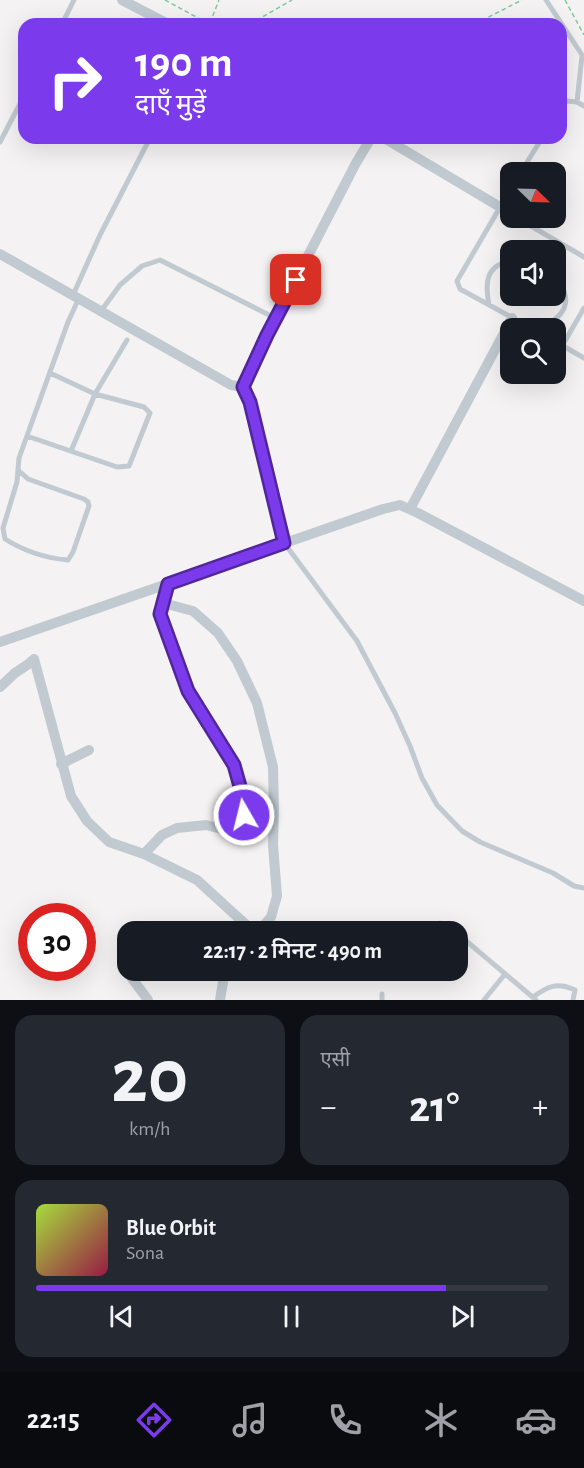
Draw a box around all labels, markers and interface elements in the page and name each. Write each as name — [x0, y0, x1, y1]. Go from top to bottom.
icon: right — [36, 42, 114, 120]
text: 190 m — [135, 42, 233, 84]
text: दाएँ मुड़ें — [135, 91, 206, 118]
north arrow — [500, 162, 566, 228]
map controls — [500, 162, 566, 384]
button: sound — [500, 240, 566, 306]
pin — [270, 254, 321, 305]
icon: arrive — [279, 263, 312, 296]
button: search — [500, 318, 566, 384]
position arrow — [212, 783, 276, 847]
speed limit sign: 30 — [18, 903, 96, 981]
text: 22:17 · 2 मिनट · 490 m — [203, 940, 382, 962]
text: 20 — [111, 1039, 188, 1117]
text: एसी — [321, 1050, 350, 1070]
text: 21° — [409, 1085, 460, 1130]
text: − — [321, 1091, 336, 1124]
text: + — [532, 1091, 548, 1124]
text: km/h — [129, 1119, 170, 1139]
text: Blue Orbit — [126, 1217, 216, 1239]
text: Sona — [126, 1243, 164, 1263]
icon: previous — [105, 1300, 138, 1333]
icon: pause — [275, 1300, 308, 1333]
icon: next — [446, 1300, 479, 1333]
icon: directions — [133, 1399, 175, 1441]
icon: music — [229, 1399, 271, 1441]
icon: phone — [324, 1399, 366, 1441]
icon: climate — [420, 1399, 462, 1441]
icon: car — [515, 1399, 557, 1441]
text: 22:15 — [27, 1406, 80, 1433]

